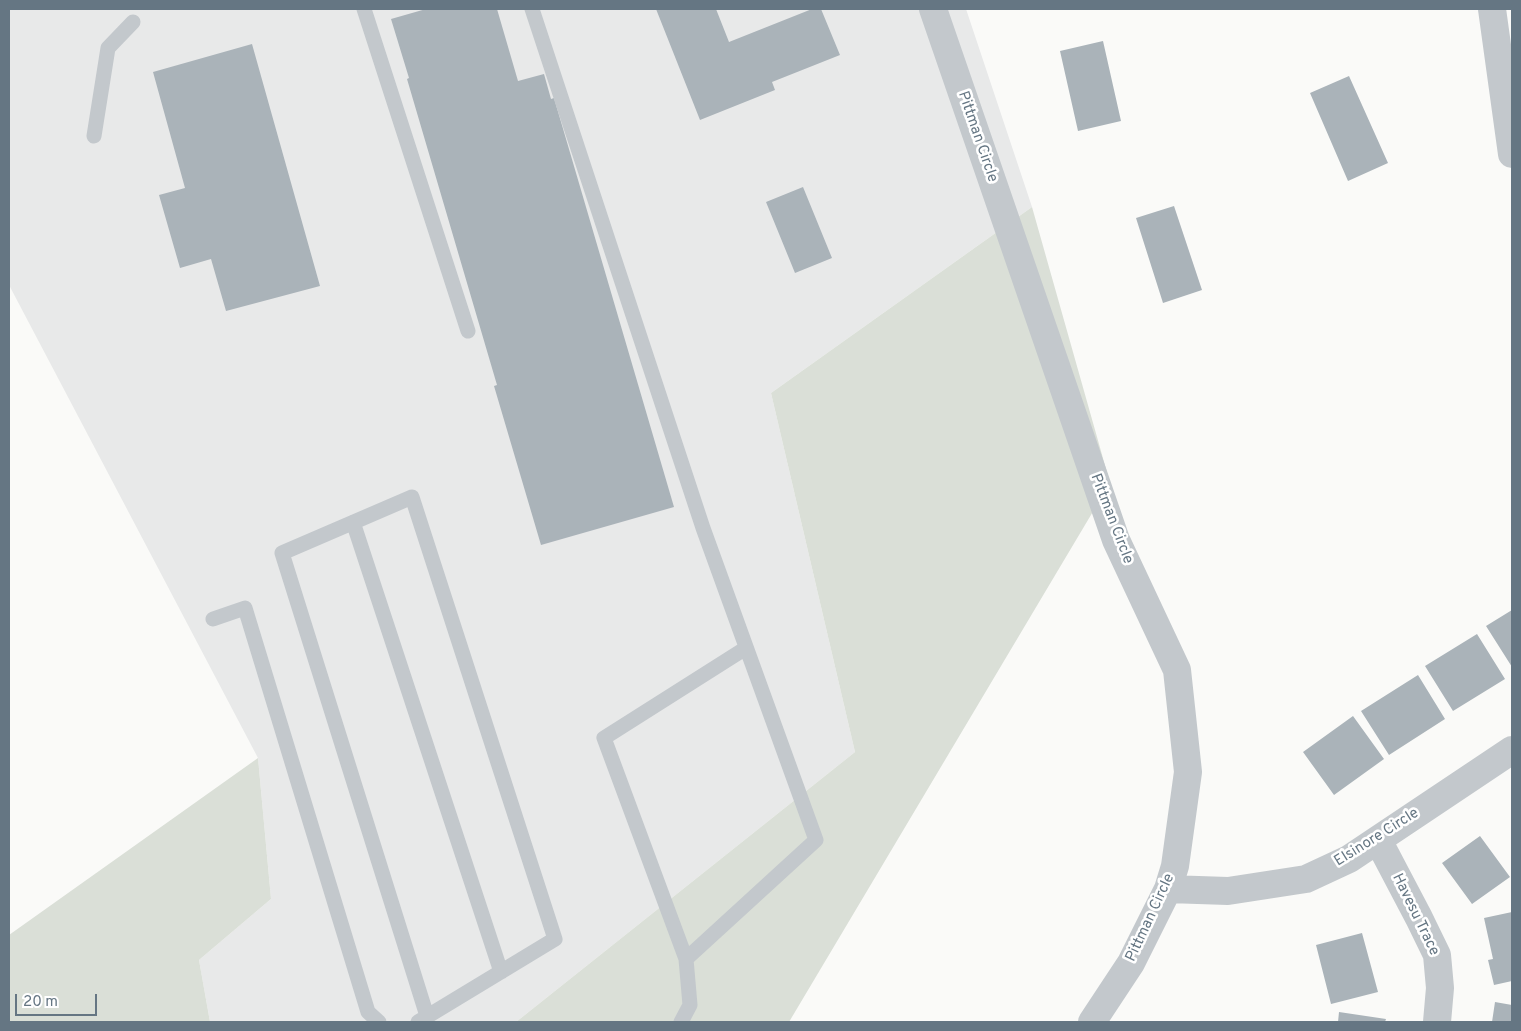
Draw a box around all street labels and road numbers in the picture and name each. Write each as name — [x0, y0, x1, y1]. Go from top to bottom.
street label: Pittman Circle — [953, 89, 1001, 185]
street label: Pittman Circle — [1086, 471, 1136, 567]
street label: Elsinore Circle — [1331, 805, 1423, 871]
street label: Pittman Circle — [1123, 871, 1179, 965]
street label: Havesu Trace — [1387, 871, 1443, 959]

